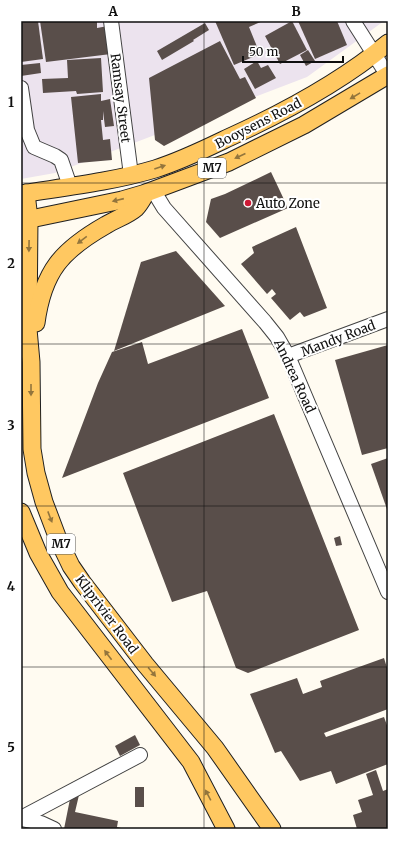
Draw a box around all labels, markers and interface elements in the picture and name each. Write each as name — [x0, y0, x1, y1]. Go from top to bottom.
text: A — [107, 3, 118, 20]
text: B — [291, 3, 301, 20]
scale bar — [243, 38, 343, 64]
text: 50 m — [249, 44, 278, 59]
street label: Ramsay Street — [107, 52, 134, 144]
one-way arrow — [349, 92, 361, 99]
text: 1 — [8, 94, 14, 111]
street label: Booysens Road — [212, 94, 304, 153]
one-way arrow — [234, 153, 246, 160]
road number: M7 — [198, 158, 226, 178]
one-way arrow — [155, 164, 167, 170]
place label: Auto Zone — [255, 195, 320, 212]
one-way arrow — [112, 198, 124, 204]
marker: Auto Zone — [243, 198, 253, 208]
one-way arrow — [77, 236, 88, 244]
one-way arrow — [26, 240, 32, 253]
text: 2 — [7, 255, 15, 272]
street label: Mandy Road — [299, 316, 378, 360]
street label: Andrea Road — [270, 336, 319, 416]
one-way arrow — [28, 384, 35, 396]
text: 3 — [7, 417, 15, 434]
one-way arrow — [47, 512, 53, 524]
road number: M7 — [47, 534, 75, 554]
street label: Kliprivier Road — [71, 572, 142, 657]
text: 4 — [7, 578, 16, 595]
one-way arrow — [104, 650, 112, 661]
one-way arrow — [147, 666, 156, 677]
text: 5 — [7, 739, 15, 756]
one-way arrow — [205, 789, 211, 800]

